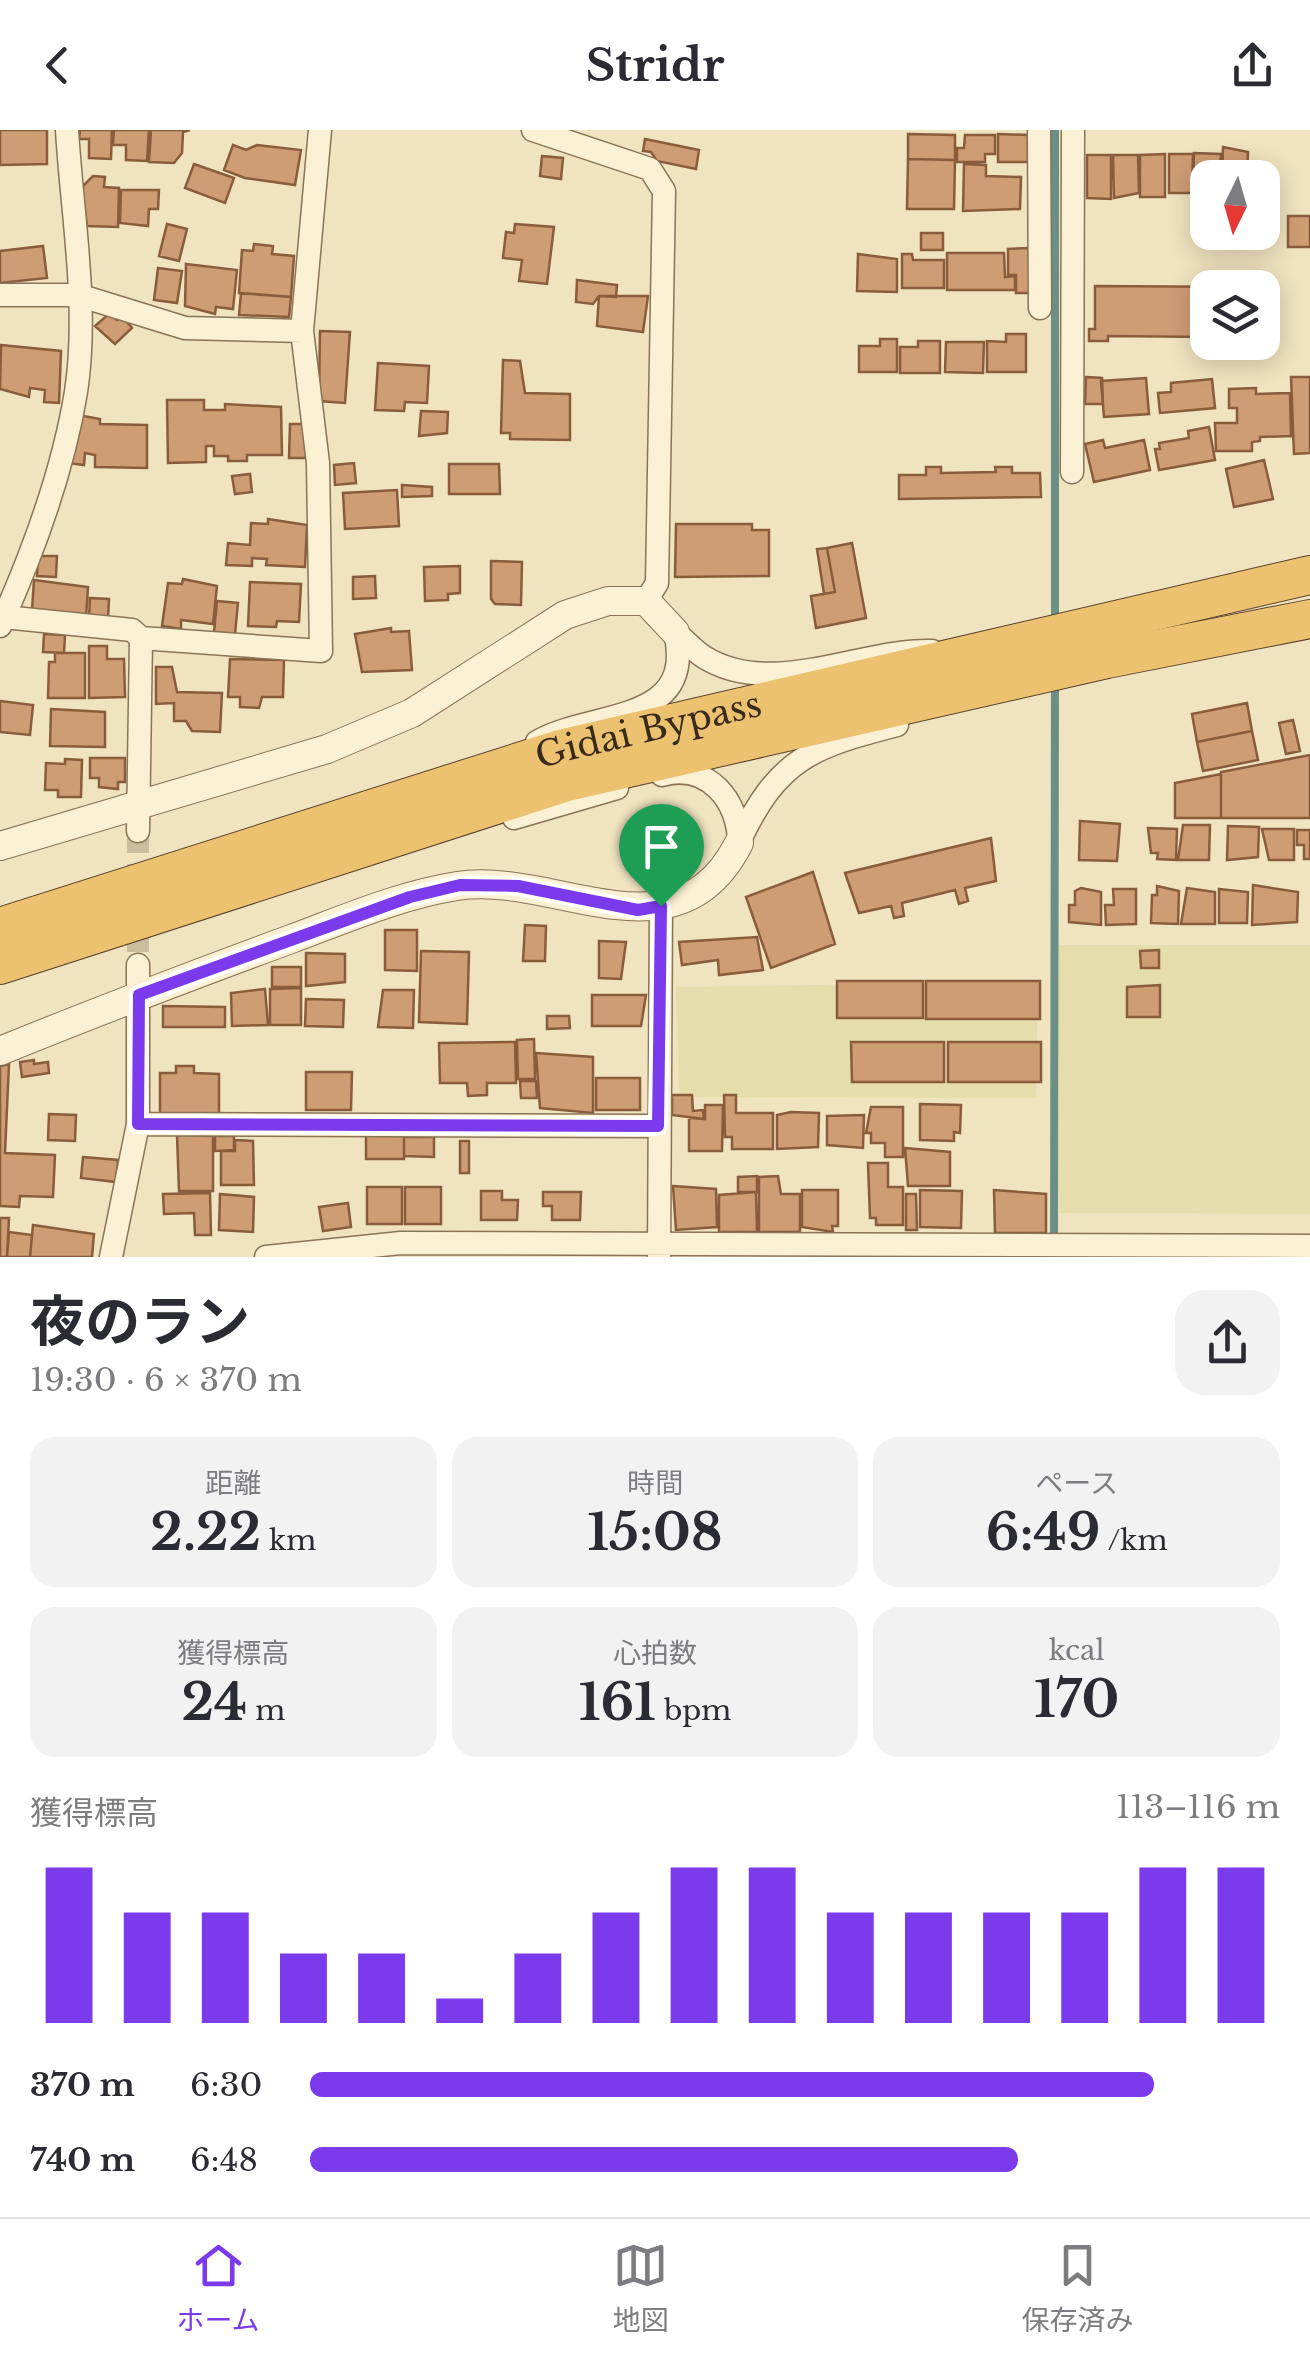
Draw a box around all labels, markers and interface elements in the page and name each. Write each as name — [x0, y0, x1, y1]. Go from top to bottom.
text: Stridr — [585, 37, 725, 93]
icon: back — [30, 38, 85, 93]
icon: share — [1225, 38, 1280, 93]
north arrow — [1190, 160, 1280, 250]
map controls — [1190, 160, 1280, 360]
button: layers — [1190, 270, 1280, 360]
street label: Gidai Bypass — [530, 682, 765, 777]
pin — [619, 804, 704, 907]
icon: arrive — [634, 819, 689, 874]
text: 夜のラン — [30, 1288, 250, 1356]
button: share — [1175, 1290, 1280, 1395]
text: 19:30 · 6 × 370 m — [30, 1360, 302, 1400]
text: 距離 — [205, 1466, 261, 1501]
text: 時間 — [627, 1466, 683, 1501]
text: ペース — [1035, 1466, 1118, 1501]
text: 2.22 — [150, 1501, 261, 1564]
text: 15:08 — [587, 1501, 723, 1564]
text: 6:49 — [986, 1501, 1101, 1564]
text: km — [261, 1523, 316, 1558]
text: /km — [1101, 1523, 1168, 1558]
text: kcal — [1049, 1633, 1105, 1668]
text: 獲得標高 — [177, 1636, 289, 1671]
text: 心拍数 — [613, 1636, 697, 1671]
text: 170 — [1034, 1668, 1119, 1731]
text: 24 — [181, 1671, 247, 1734]
text: 161 — [579, 1671, 656, 1734]
text: m — [247, 1693, 285, 1728]
text: bpm — [656, 1693, 731, 1728]
text: 113–116 m — [1116, 1787, 1280, 1827]
text: 獲得標高 — [30, 1793, 158, 1833]
text: 370 m — [30, 2065, 135, 2105]
text: 6:30 — [190, 2065, 262, 2105]
text: 740 m — [30, 2140, 135, 2180]
text: 6:48 — [190, 2140, 258, 2180]
tab: ホーム — [176, 2238, 260, 2338]
tab: 地図 — [613, 2238, 669, 2338]
tab: 保存済み — [1021, 2238, 1134, 2338]

